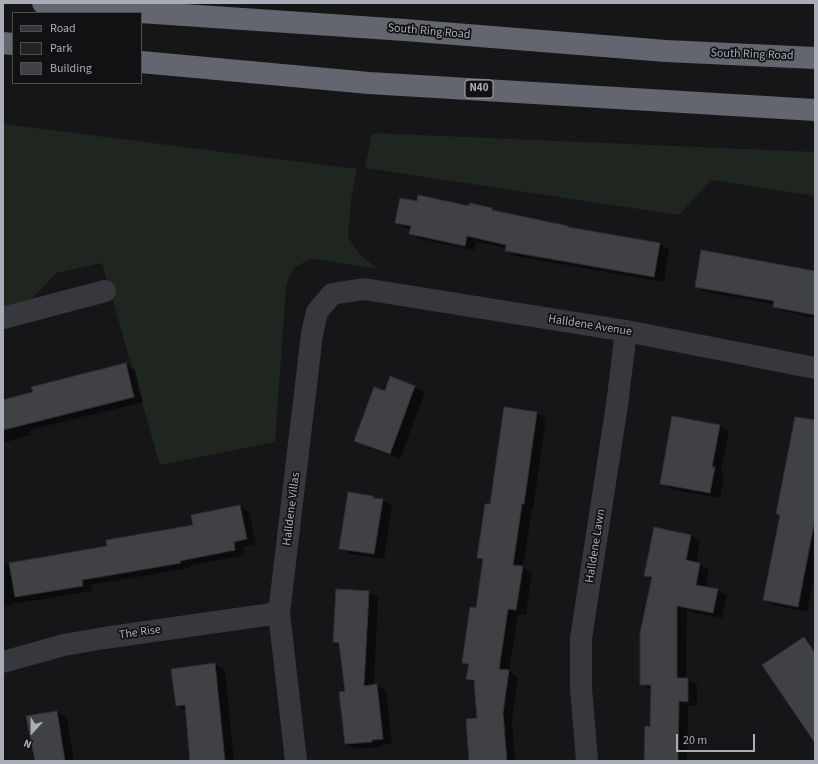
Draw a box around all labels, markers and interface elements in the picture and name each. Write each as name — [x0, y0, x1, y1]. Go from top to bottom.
legend — [12, 12, 142, 84]
text: Road — [50, 20, 76, 37]
street label: South Ring Road — [387, 21, 471, 43]
text: Park — [50, 40, 72, 57]
street label: South Ring Road — [710, 46, 794, 64]
text: Building — [50, 60, 92, 77]
road number: N40 — [465, 80, 493, 98]
street label: Halldene Avenue — [547, 312, 633, 340]
street label: Halldene Villas — [280, 471, 304, 547]
street label: Halldene Lawn — [583, 508, 609, 584]
street label: The Rise — [118, 623, 162, 643]
north arrow — [12, 712, 52, 752]
scale bar — [678, 726, 757, 752]
text: 20 m — [683, 732, 707, 749]
text: N — [21, 735, 34, 752]

